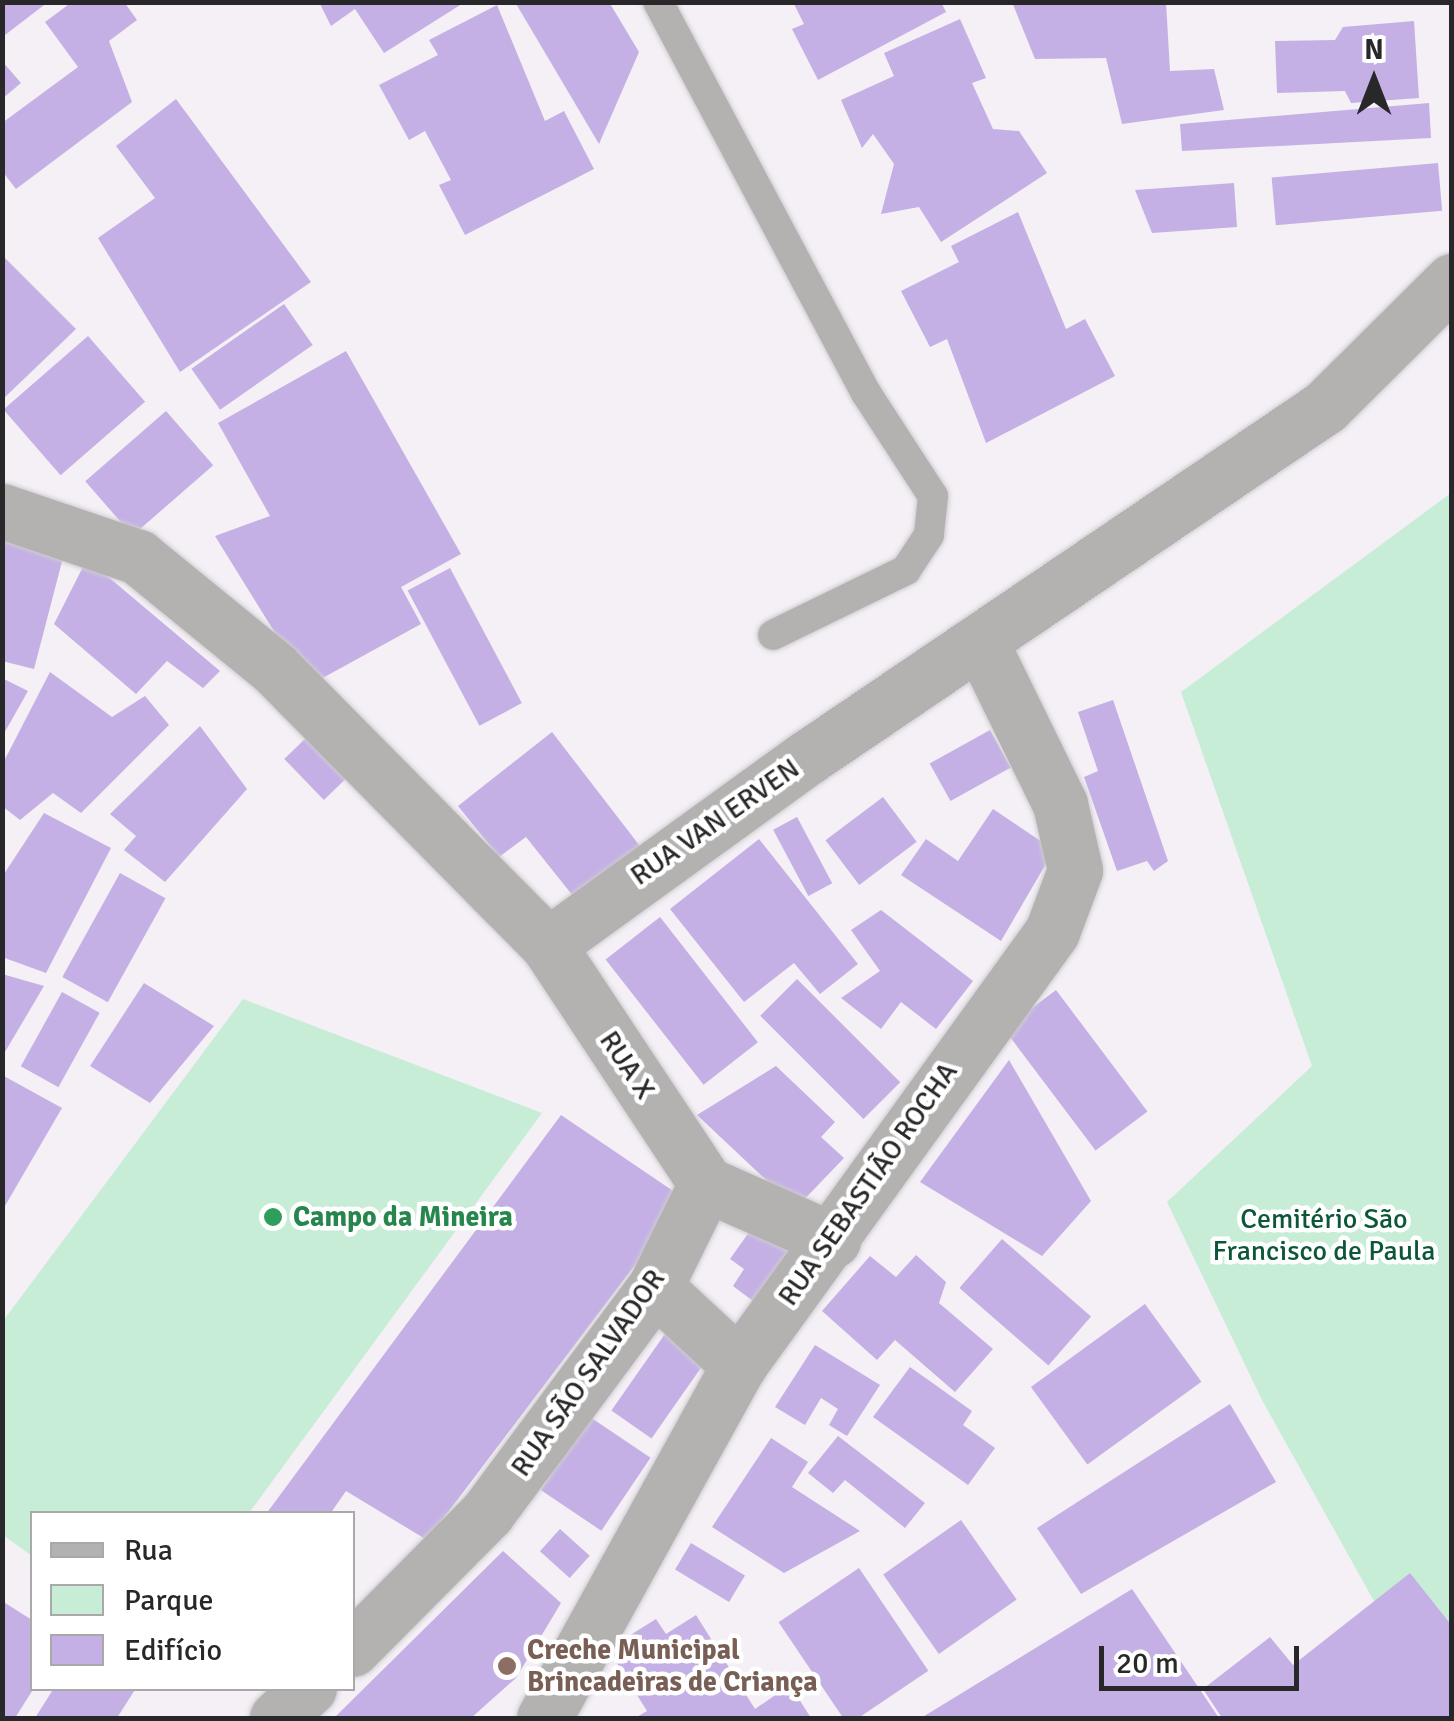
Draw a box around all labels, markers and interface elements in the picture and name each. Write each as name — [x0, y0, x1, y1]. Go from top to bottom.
north arrow — [1324, 30, 1424, 130]
text: N — [1364, 33, 1384, 67]
street label: RUA VAN ERVEN — [624, 751, 806, 893]
street label: RUA X — [592, 1025, 662, 1105]
street label: RUA SEBASTIÃO ROCHA — [771, 1056, 965, 1312]
place label: Campo da Mineira — [293, 1200, 513, 1234]
park label: Cemitério São Francisco de Paula — [1213, 1202, 1435, 1268]
marker: Campo da Mineira — [262, 1206, 284, 1228]
street label: RUA SÃO SALVADOR — [504, 1263, 672, 1483]
legend — [30, 1511, 355, 1691]
text: Rua — [124, 1532, 173, 1569]
text: Parque — [124, 1582, 214, 1619]
scale bar — [1104, 1626, 1304, 1688]
text: Edifício — [124, 1632, 222, 1669]
place label: Creche Municipal Brincadeiras de Criança — [527, 1633, 818, 1699]
text: 20 m — [1116, 1645, 1179, 1682]
marker: Creche Municipal Brincadeiras de Criança — [496, 1655, 518, 1677]

